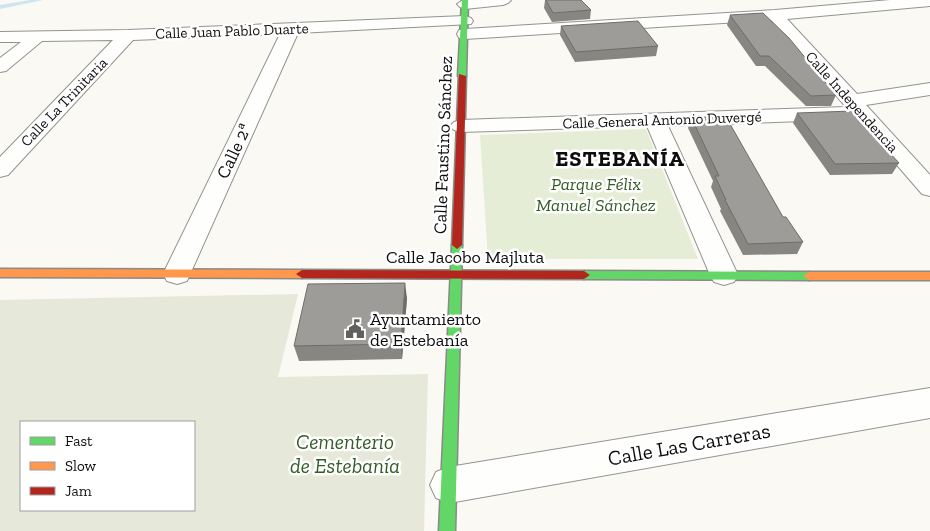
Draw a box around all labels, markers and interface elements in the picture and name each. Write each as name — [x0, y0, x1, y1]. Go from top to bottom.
street label: Calle Juan Pablo Duarte — [155, 19, 309, 43]
street label: Calle Independencia — [802, 48, 902, 156]
street label: Calle La Trinitaria — [17, 54, 111, 150]
street label: Calle Faustino Sánchez — [429, 56, 457, 234]
street label: Calle General Antonio Duvergé — [562, 108, 762, 132]
street label: Calle 2ª — [212, 120, 256, 182]
district label: ESTEBANÍA — [555, 145, 685, 172]
park label: Parque Félix Manuel Sánchez — [536, 173, 656, 216]
street label: Calle Jacobo Majluta — [386, 246, 544, 268]
place label: Ayuntamiento de Estebanía — [370, 308, 481, 351]
public building icon: Ayuntamiento de Estebanía — [344, 318, 366, 340]
street label: Calle Las Carreras — [606, 417, 772, 471]
legend — [20, 421, 195, 511]
park label: Cementerio de Estebanía — [290, 429, 400, 478]
text: Fast — [65, 432, 93, 450]
text: Slow — [65, 457, 97, 475]
text: Jam — [65, 482, 92, 500]

